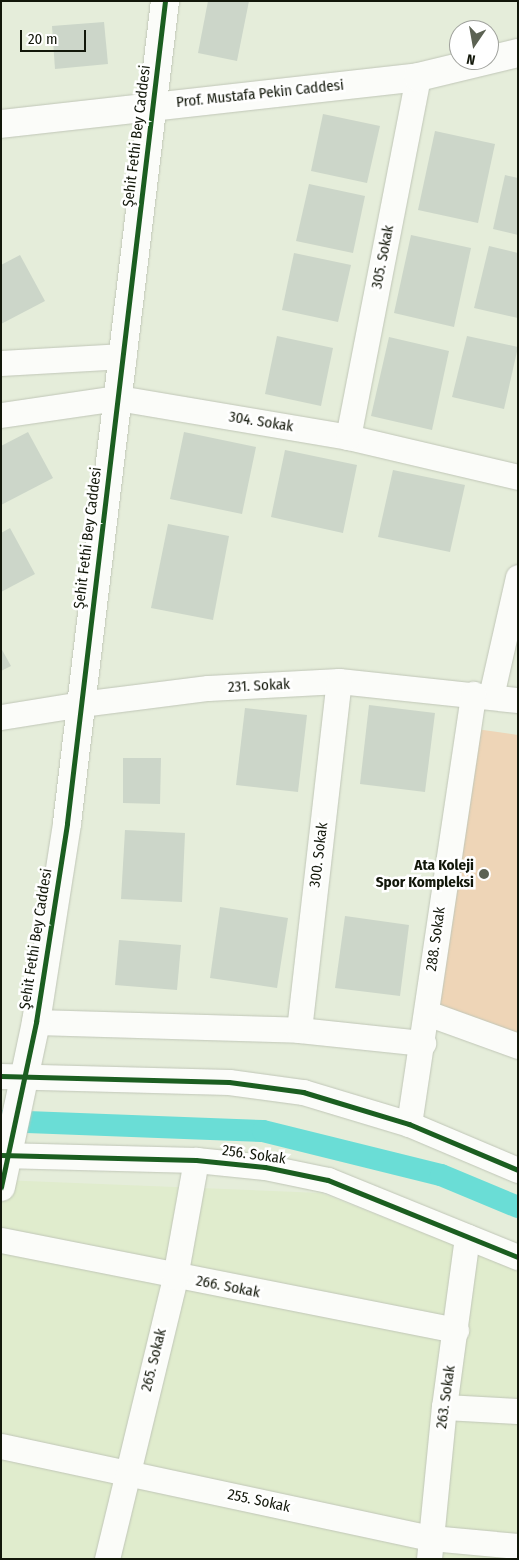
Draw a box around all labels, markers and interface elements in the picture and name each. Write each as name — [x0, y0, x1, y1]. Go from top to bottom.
scale bar — [22, 20, 89, 52]
north arrow — [449, 20, 499, 70]
text: 20 m — [28, 30, 58, 48]
text: N — [465, 50, 477, 68]
street label: Şehit Fethi Bey Caddesi — [119, 64, 155, 208]
street label: Prof. Mustafa Pekin Caddesi — [175, 76, 345, 112]
street label: 305. Sokak — [368, 224, 398, 290]
street label: 304. Sokak — [228, 408, 294, 436]
street label: Şehit Fethi Bey Caddesi — [70, 466, 106, 610]
street label: 231. Sokak — [228, 675, 290, 697]
street label: 300. Sokak — [306, 821, 332, 889]
place label: Ata Koleji Spor Kompleksi — [376, 856, 474, 891]
street label: Şehit Fethi Bey Caddesi — [16, 867, 56, 1011]
marker: Ata Koleji Spor Kompleksi — [478, 868, 490, 880]
street label: 288. Sokak — [423, 906, 449, 972]
street label: 256. Sokak — [221, 1142, 287, 1168]
street label: 266. Sokak — [195, 1272, 261, 1302]
street label: 265. Sokak — [138, 1327, 170, 1393]
street label: 263. Sokak — [433, 1364, 459, 1430]
street label: 255. Sokak — [226, 1486, 292, 1516]

